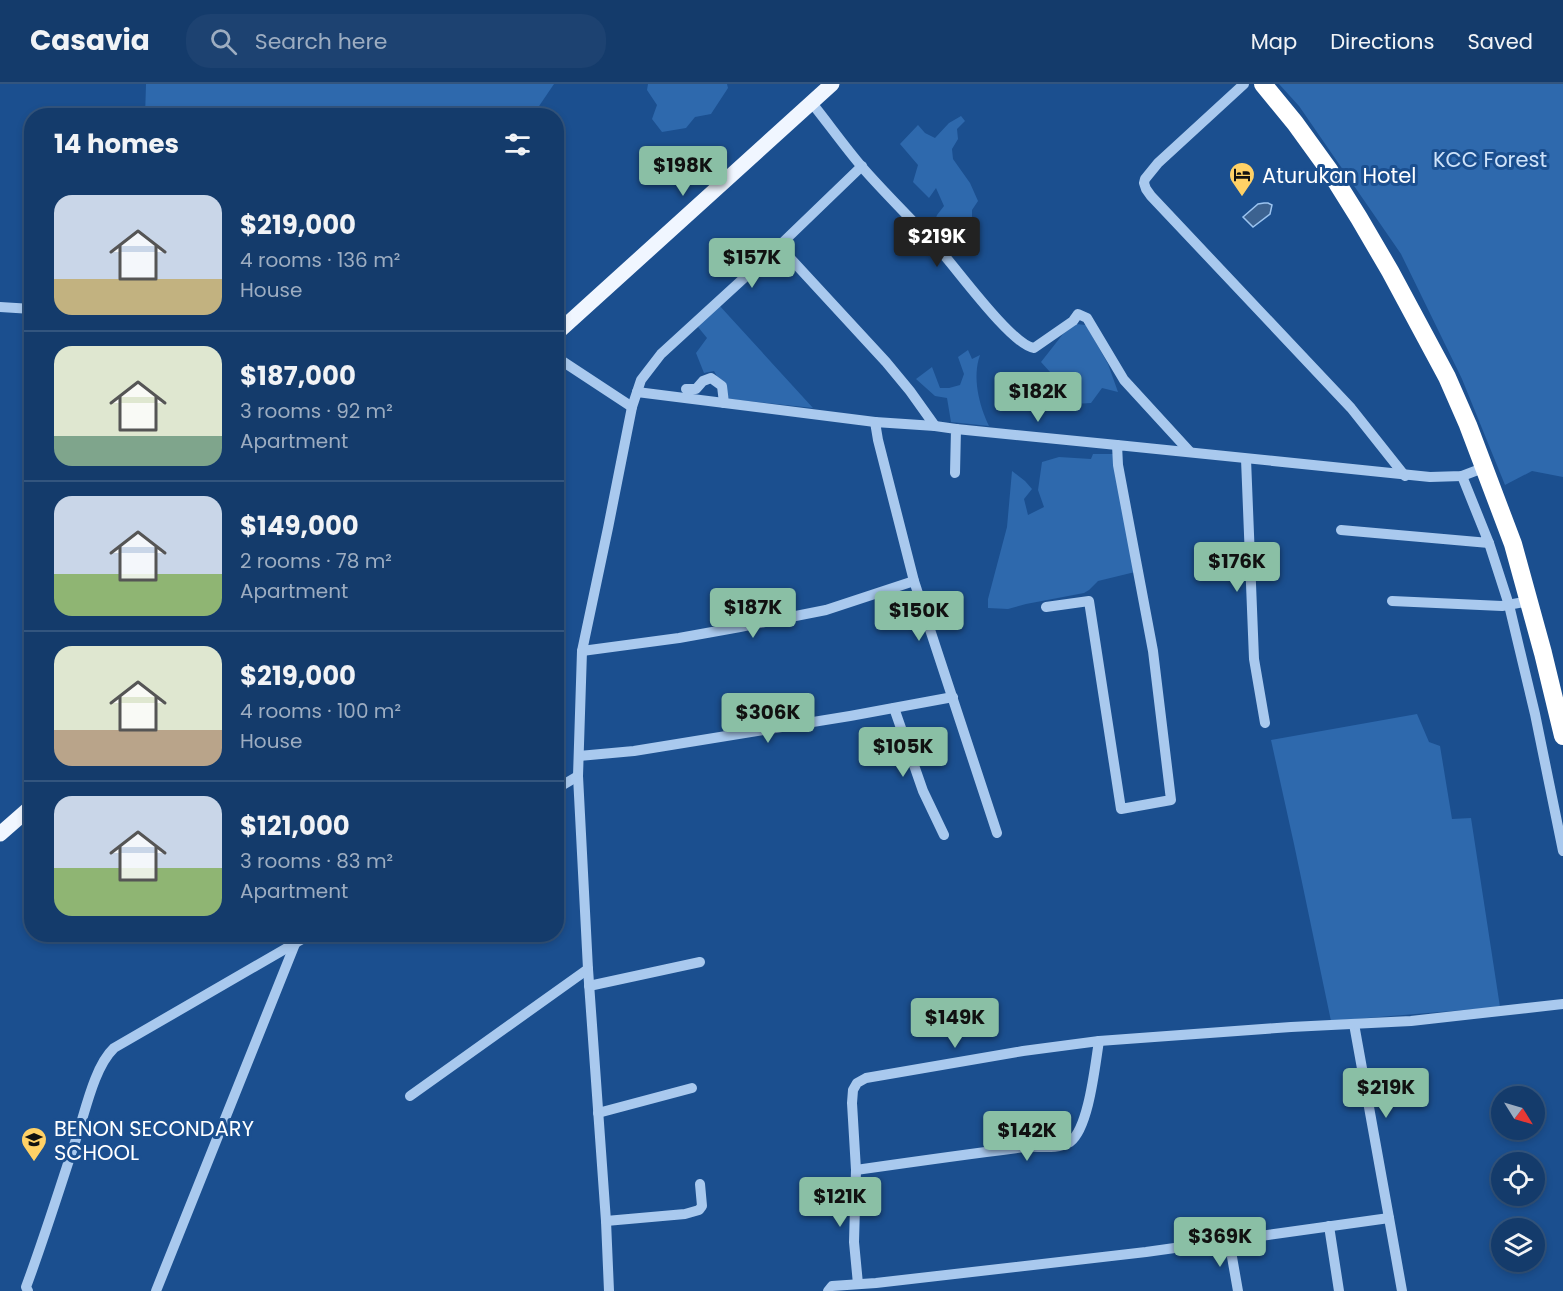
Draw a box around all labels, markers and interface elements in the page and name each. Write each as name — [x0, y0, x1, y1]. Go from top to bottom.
search box — [186, 14, 606, 68]
text: Casavia — [30, 21, 150, 60]
icon: search — [207, 25, 240, 58]
text: Search here — [255, 26, 387, 57]
text: Map — [1251, 27, 1297, 56]
text: Directions — [1330, 27, 1434, 56]
text: Saved — [1467, 27, 1533, 56]
text: 14 homes — [54, 126, 179, 162]
icon: filters — [501, 128, 534, 161]
park label: KCC Forest — [1433, 145, 1547, 174]
pin: $198K — [641, 146, 725, 197]
text: $198K — [653, 151, 713, 179]
hotel icon: Aturukan Hotel — [1227, 160, 1257, 198]
place label: Aturukan Hotel — [1262, 161, 1416, 190]
text: $219,000 — [240, 207, 356, 243]
pin: $219K — [895, 217, 979, 268]
icon: home — [102, 219, 174, 291]
text: $219K — [908, 222, 966, 250]
pin: $157K — [710, 238, 794, 289]
text: $157K — [723, 243, 781, 271]
text: 4 rooms · 136 m² — [240, 246, 400, 274]
text: House — [240, 276, 302, 304]
text: $187,000 — [240, 358, 356, 394]
icon: home — [102, 370, 174, 442]
pin: $182K — [996, 372, 1080, 423]
text: $182K — [1009, 377, 1068, 405]
text: 3 rooms · 92 m² — [240, 397, 393, 425]
text: Apartment — [240, 427, 348, 455]
text: $149,000 — [240, 508, 359, 544]
icon: home — [102, 520, 174, 592]
pin: $176K — [1195, 542, 1279, 593]
text: 2 rooms · 78 m² — [240, 547, 392, 575]
text: $176K — [1208, 547, 1266, 575]
text: Apartment — [240, 577, 348, 605]
pin: $187K — [711, 588, 795, 639]
pin: $150K — [877, 591, 961, 642]
text: $187K — [724, 593, 782, 621]
text: $150K — [889, 596, 949, 624]
text: $219,000 — [240, 658, 356, 694]
icon: home — [102, 670, 174, 742]
pin: $306K — [726, 693, 810, 744]
text: 4 rooms · 100 m² — [240, 697, 401, 725]
text: $306K — [736, 698, 800, 726]
text: House — [240, 727, 302, 755]
pin: $105K — [861, 727, 945, 778]
text: $105K — [873, 732, 933, 760]
text: $121,000 — [240, 808, 350, 844]
icon: home — [102, 820, 174, 892]
text: 3 rooms · 83 m² — [240, 847, 393, 875]
text: Apartment — [240, 877, 348, 905]
pin: $149K — [913, 998, 997, 1049]
text: $149K — [925, 1003, 985, 1031]
pin: $219K — [1344, 1068, 1428, 1119]
text: $219K — [1357, 1073, 1415, 1101]
north arrow — [1491, 1086, 1545, 1140]
map controls — [1491, 1086, 1545, 1272]
pin: $142K — [985, 1111, 1069, 1162]
place label: BENON SECONDARY SCHOOL — [54, 1114, 254, 1167]
text: $142K — [997, 1116, 1057, 1144]
school or university icon: BENON SECONDARY SCHOOL — [19, 1125, 49, 1163]
button: locate — [1491, 1152, 1545, 1206]
pin: $121K — [798, 1177, 882, 1228]
text: $121K — [813, 1182, 867, 1210]
pin: $369K — [1178, 1217, 1262, 1268]
button: layers — [1491, 1218, 1545, 1272]
text: $369K — [1188, 1222, 1252, 1250]

